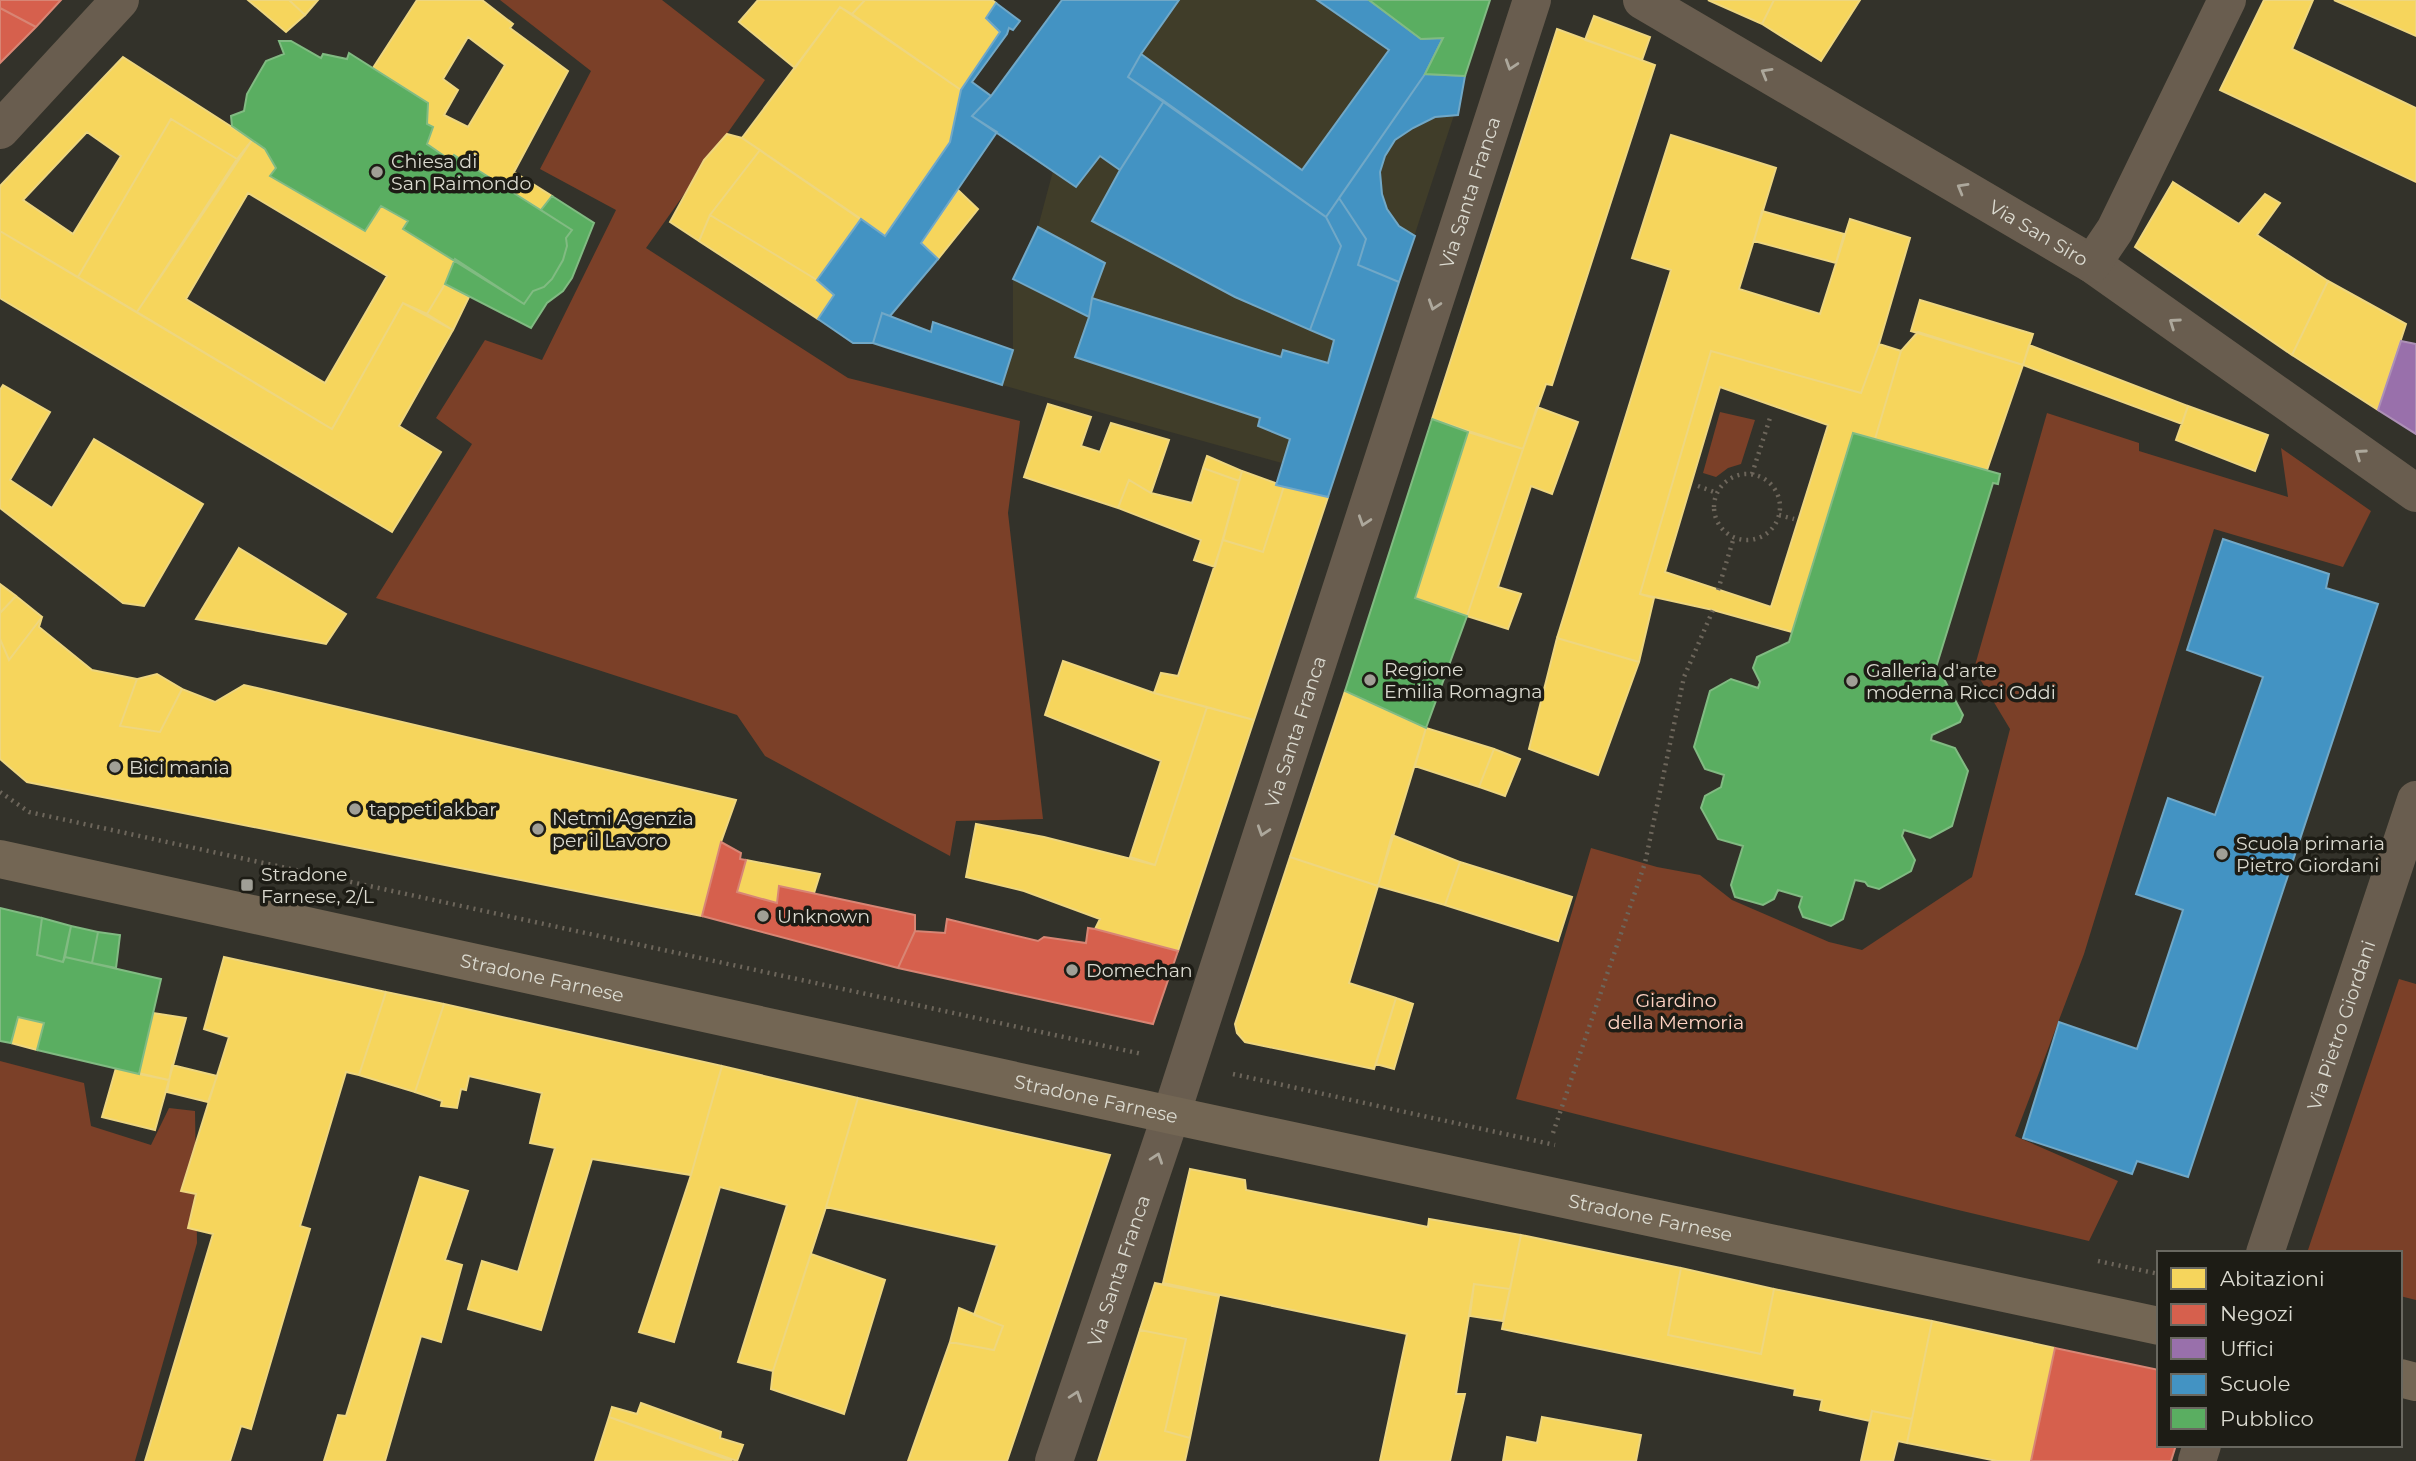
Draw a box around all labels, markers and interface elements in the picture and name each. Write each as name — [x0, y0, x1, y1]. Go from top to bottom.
one-way arrow — [1505, 58, 1519, 71]
one-way arrow — [1760, 68, 1773, 81]
street label: Via Santa Franca — [1435, 114, 1506, 271]
place label: Chiesa di San Raimondo — [391, 150, 531, 195]
marker: Chiesa di San Raimondo — [369, 164, 385, 180]
one-way arrow — [1956, 183, 1969, 196]
street label: Via San Siro — [1985, 195, 2092, 271]
one-way arrow — [1427, 298, 1442, 310]
one-way arrow — [2169, 319, 2182, 331]
one-way arrow — [2355, 450, 2368, 462]
one-way arrow — [1357, 515, 1372, 527]
street label: Via Santa Franca — [1260, 653, 1331, 811]
place label: Regione Emilia Romagna — [1384, 658, 1542, 703]
place label: Galleria d'arte moderna Ricci Oddi — [1866, 659, 2056, 704]
marker: Regione Emilia Romagna — [1362, 672, 1378, 688]
marker: Galleria d'arte moderna Ricci Oddi — [1844, 673, 1860, 689]
place label: Bici mania — [129, 756, 230, 779]
marker: Bici mania — [107, 759, 123, 775]
place label: tappeti akbar — [369, 798, 497, 821]
marker: tappeti akbar — [347, 801, 363, 817]
place label: Netmi Agenzia per il Lavoro — [552, 807, 694, 852]
marker: Netmi Agenzia per il Lavoro — [530, 821, 546, 837]
one-way arrow — [1257, 825, 1272, 837]
place label: Scuola primaria Pietro Giordani — [2236, 832, 2385, 877]
marker: Scuola primaria Pietro Giordani — [2214, 846, 2230, 862]
place label: Stradone Farnese, 2/L — [261, 863, 375, 908]
marker: Stradone Farnese, 2/L — [239, 877, 255, 893]
place label: Unknown — [777, 905, 870, 928]
marker: Unknown — [755, 908, 771, 924]
street label: Via Pietro Giordani — [2302, 938, 2380, 1113]
street label: Stradone Farnese — [458, 949, 626, 1007]
place label: Domechan — [1086, 959, 1193, 982]
marker: Domechan — [1064, 962, 1080, 978]
park label: Giardino della Memoria — [1608, 989, 1744, 1034]
street label: Stradone Farnese — [1012, 1070, 1180, 1128]
one-way arrow — [1149, 1152, 1163, 1164]
street label: Stradone Farnese — [1566, 1189, 1735, 1247]
street label: Via Santa Franca — [1083, 1192, 1155, 1349]
legend — [2157, 1251, 2402, 1447]
text: Abitazioni — [2220, 1266, 2325, 1291]
text: Negozi — [2220, 1301, 2294, 1326]
text: Uffici — [2220, 1336, 2274, 1361]
text: Scuole — [2220, 1371, 2290, 1396]
one-way arrow — [1068, 1391, 1082, 1403]
text: Pubblico — [2220, 1406, 2314, 1431]

